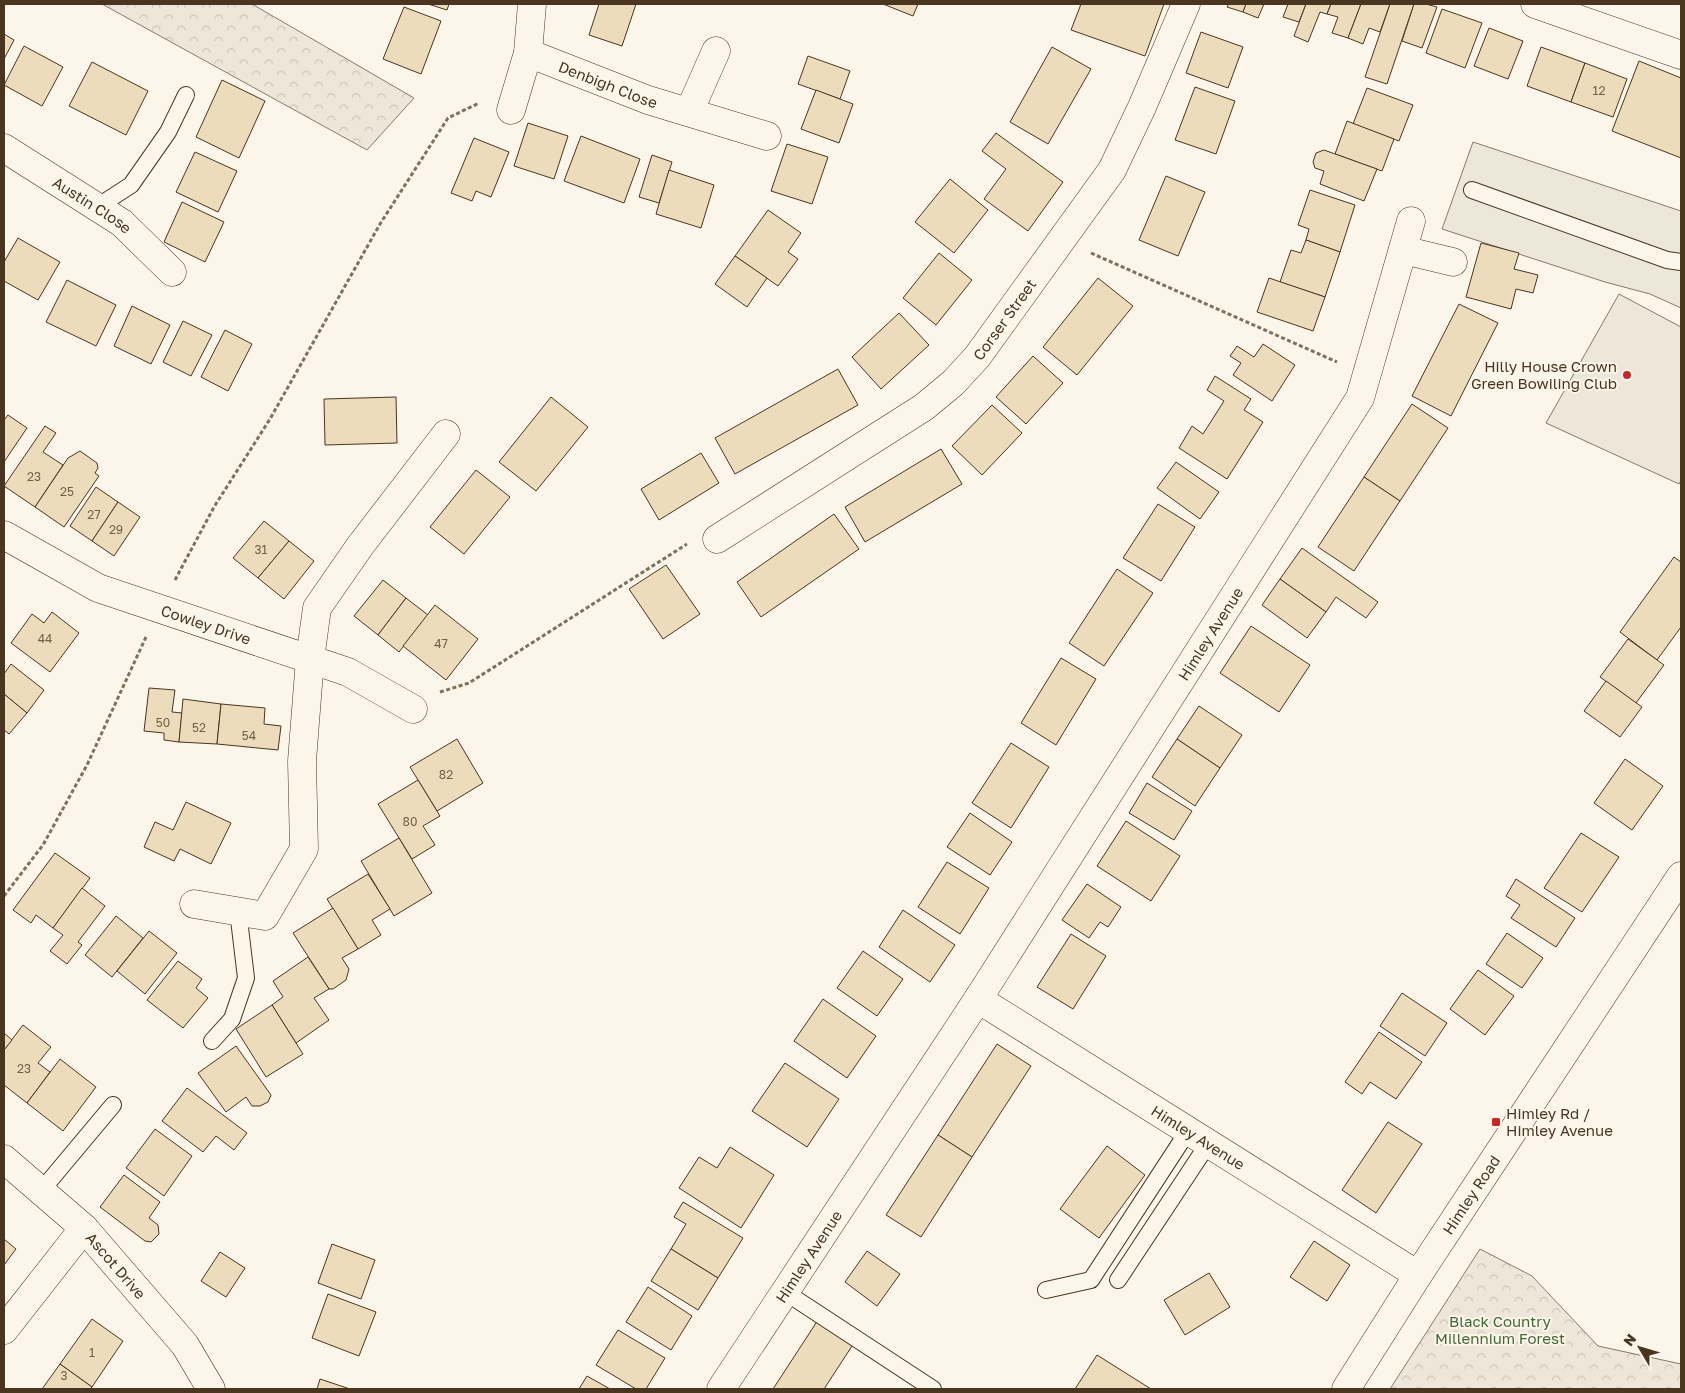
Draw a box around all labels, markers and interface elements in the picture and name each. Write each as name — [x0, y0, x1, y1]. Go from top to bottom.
street label: Denbigh Close — [556, 57, 660, 111]
house number: 12 — [1593, 83, 1605, 98]
street label: Austin Close — [50, 172, 136, 237]
street label: Corser Street — [969, 275, 1040, 363]
place label: Hilly House Crown Green Bowiling Club — [1471, 357, 1617, 392]
marker: Hilly House Crown Green Bowiling Club — [1621, 369, 1633, 381]
house number: 23 — [27, 469, 41, 484]
house number: 25 — [60, 484, 74, 499]
house number: 27 — [87, 507, 101, 522]
house number: 29 — [109, 522, 123, 537]
house number: 31 — [255, 542, 268, 557]
street label: Himley Avenue — [1174, 583, 1247, 684]
street label: Cowley Drive — [159, 601, 254, 648]
house number: 44 — [38, 631, 52, 646]
house number: 47 — [434, 636, 448, 651]
house number: 50 — [156, 715, 170, 730]
house number: 52 — [192, 720, 206, 735]
house number: 54 — [242, 728, 256, 743]
house number: 82 — [439, 767, 453, 782]
house number: 80 — [403, 814, 417, 829]
house number: 23 — [17, 1061, 31, 1076]
street label: Himley Avenue — [1148, 1101, 1249, 1173]
place label: Himley Rd / Himley Avenue — [1506, 1104, 1613, 1139]
marker: Himley Rd / Himley Avenue — [1490, 1116, 1502, 1128]
street label: Himley Road — [1438, 1152, 1503, 1238]
street label: Himley Avenue — [772, 1206, 846, 1306]
street label: Ascot Drive — [83, 1228, 150, 1303]
park label: Black Country Millennium Forest — [1435, 1312, 1565, 1347]
north arrow — [1615, 1323, 1665, 1373]
text: N — [1619, 1330, 1639, 1349]
house number: 1 — [89, 1345, 95, 1360]
house number: 3 — [60, 1368, 68, 1383]

